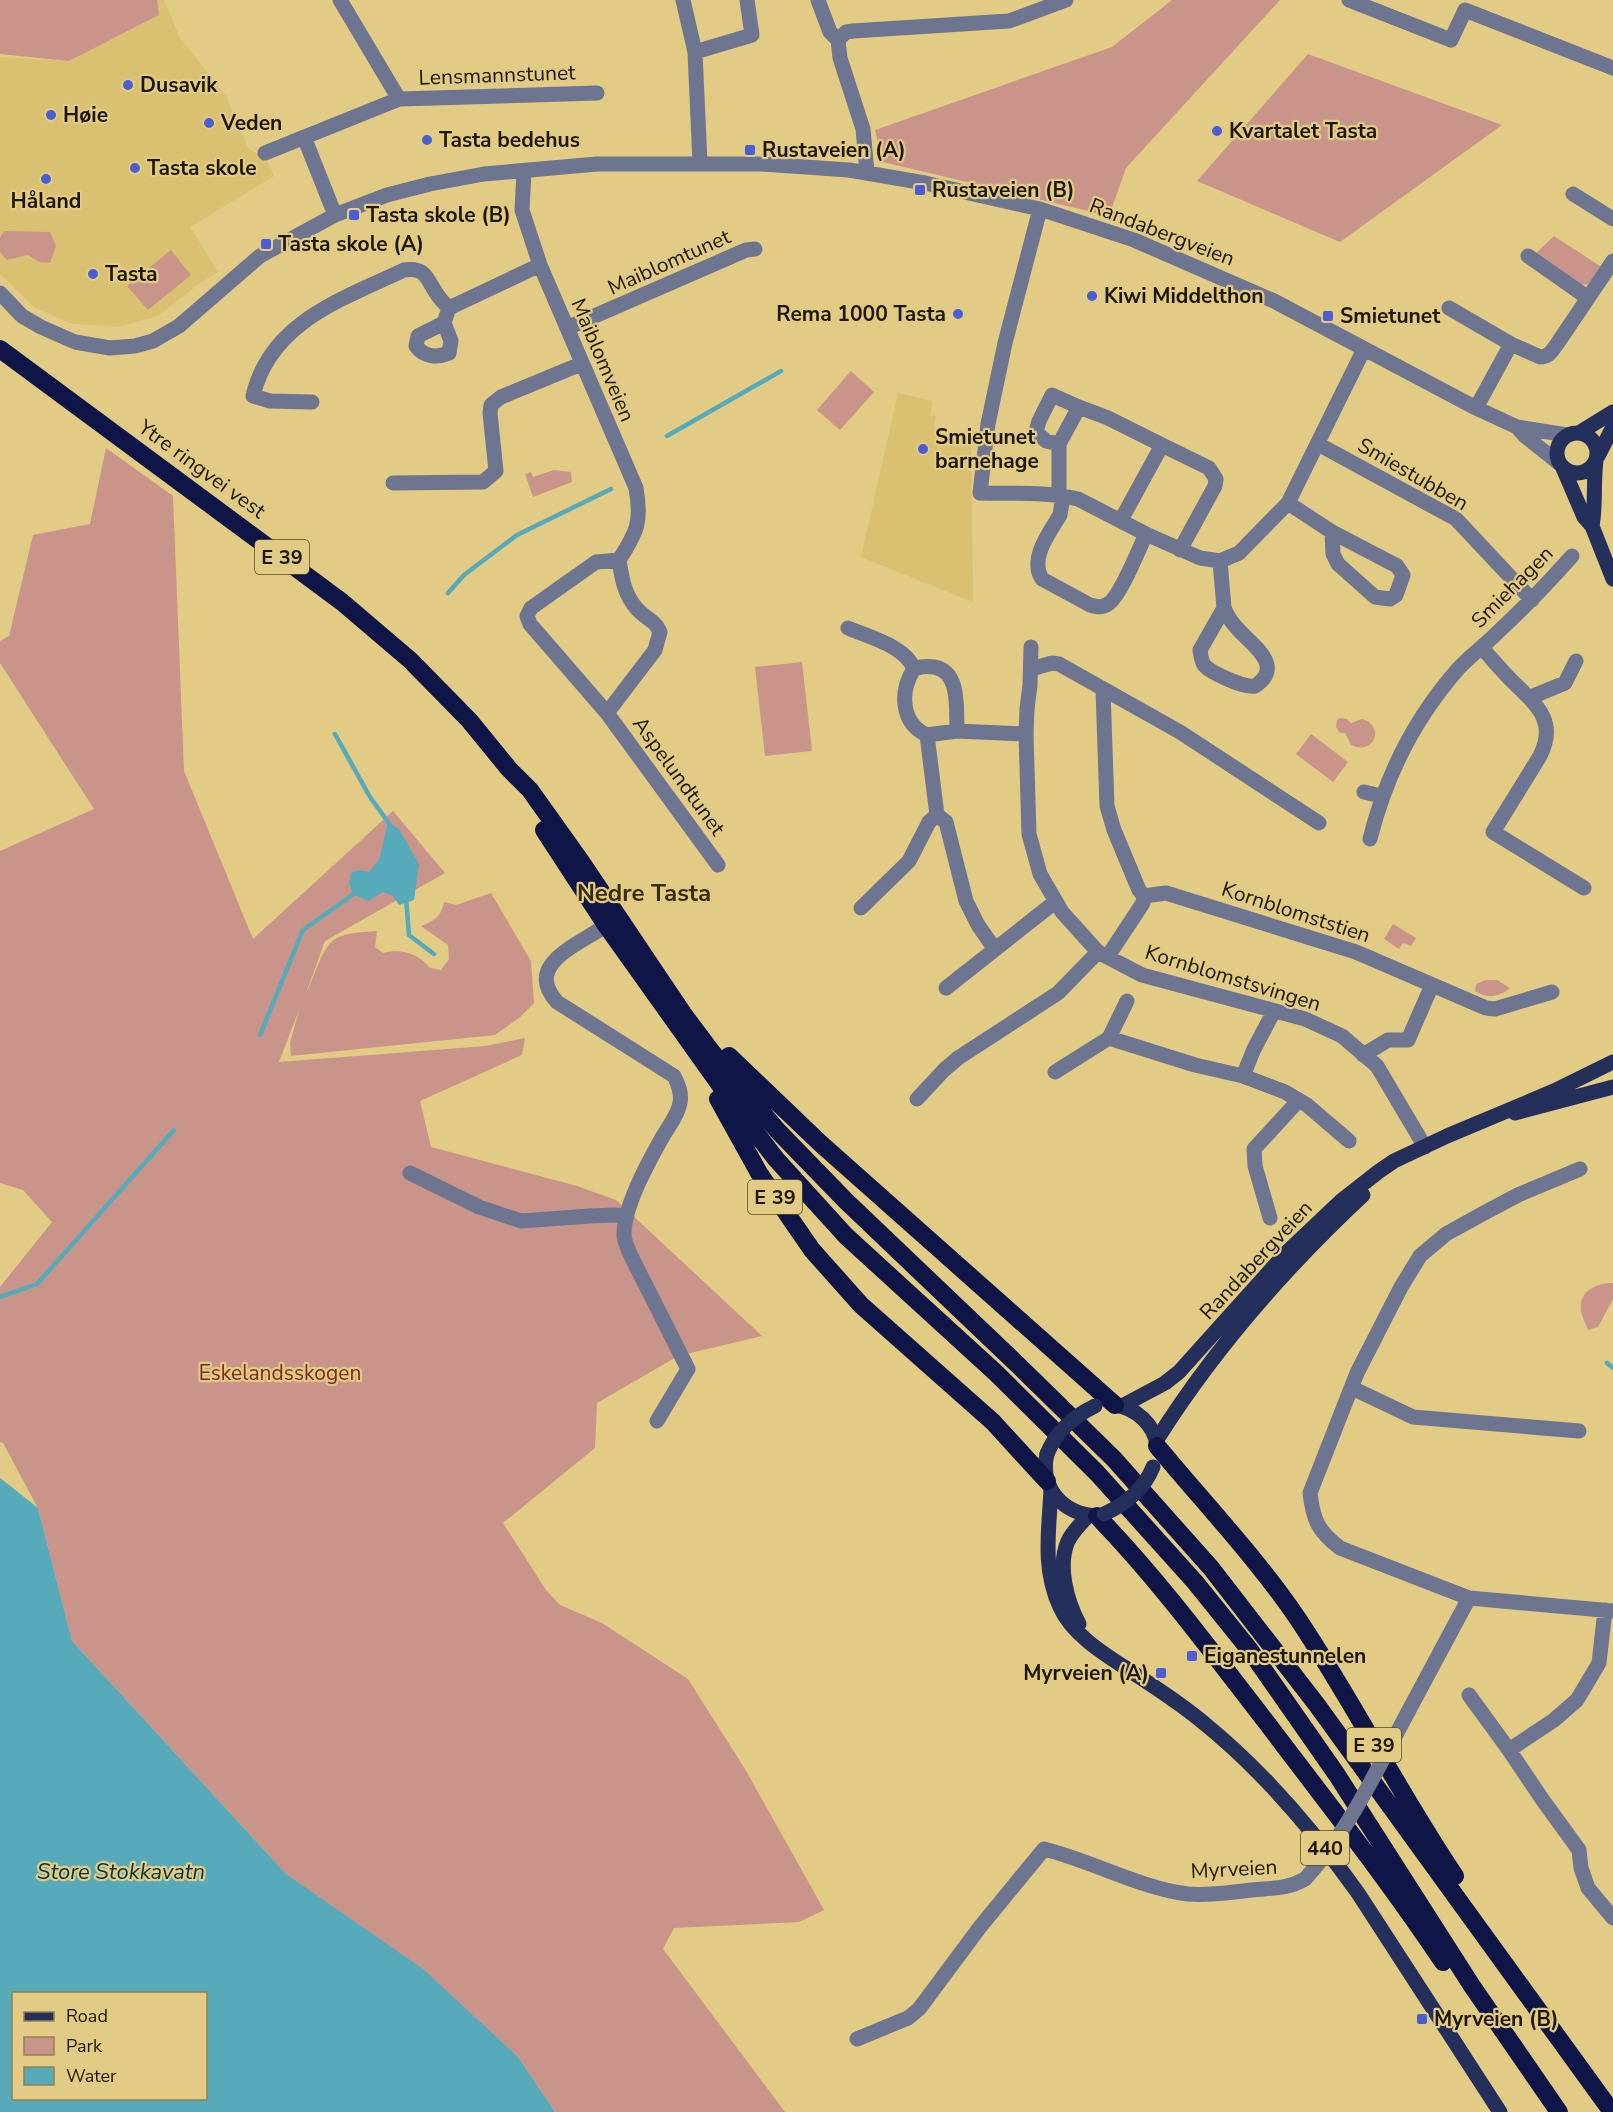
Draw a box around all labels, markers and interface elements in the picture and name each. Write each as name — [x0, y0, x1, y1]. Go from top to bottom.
street label: Lensmannstunet — [418, 58, 577, 92]
place label: Dusavik — [140, 71, 218, 99]
marker: Dusavik — [121, 78, 135, 92]
place label: Høie — [63, 101, 108, 129]
marker: Høie — [44, 108, 58, 122]
place label: Veden — [220, 109, 282, 137]
marker: Veden — [202, 116, 216, 130]
place label: Kvartalet Tasta — [1229, 117, 1377, 145]
marker: Kvartalet Tasta — [1210, 124, 1224, 138]
place label: Tasta bedehus — [439, 126, 580, 154]
marker: Tasta bedehus — [420, 133, 434, 147]
place label: Rustaveien (A) — [762, 136, 906, 164]
marker: Rustaveien (A) — [743, 143, 757, 157]
place label: Tasta skole — [147, 154, 257, 182]
marker: Tasta skole — [128, 161, 142, 175]
marker: Håland — [39, 172, 53, 186]
place label: Rustaveien (B) — [932, 176, 1075, 204]
marker: Rustaveien (B) — [913, 183, 927, 197]
place label: Håland — [11, 187, 81, 215]
street label: Randabergveien — [1085, 191, 1239, 273]
place label: Tasta skole (B) — [366, 201, 511, 229]
marker: Tasta skole (B) — [347, 208, 361, 222]
street label: Maiblomtunet — [603, 222, 735, 302]
place label: Tasta skole (A) — [278, 230, 424, 258]
marker: Tasta skole (A) — [259, 237, 273, 251]
place label: Tasta — [105, 260, 158, 288]
marker: Tasta — [86, 267, 100, 281]
place label: Kiwi Middelthon — [1104, 282, 1264, 310]
marker: Kiwi Middelthon — [1085, 289, 1099, 303]
street label: Maiblomveien — [564, 294, 642, 426]
place label: Rema 1000 Tasta — [776, 300, 946, 328]
place label: Smietunet — [1340, 302, 1441, 330]
marker: Rema 1000 Tasta — [951, 307, 965, 321]
marker: Smietunet — [1321, 309, 1335, 323]
street label: Ytre ringvei vest — [132, 413, 272, 525]
place label: Smietunet barnehage — [935, 423, 1039, 475]
street label: Smiestubben — [1352, 431, 1474, 517]
marker: Smietunet barnehage — [916, 442, 930, 456]
road number: E 39 — [255, 540, 309, 574]
street label: Smiehagen — [1465, 540, 1559, 634]
street label: Aspelundtunet — [626, 711, 732, 842]
street label: Kornblomststien — [1218, 875, 1374, 949]
district label: Nedre Tasta — [577, 877, 711, 909]
street label: Kornblomstsvingen — [1142, 938, 1324, 1018]
road number: E 39 — [748, 1180, 802, 1214]
street label: Randabergveien — [1193, 1194, 1319, 1326]
park label: Eskelandsskogen — [199, 1359, 361, 1387]
place label: Eiganestunnelen — [1204, 1642, 1366, 1670]
marker: Eiganestunnelen — [1185, 1649, 1199, 1663]
place label: Myrveien (A) — [1023, 1659, 1149, 1687]
marker: Myrveien (A) — [1154, 1666, 1168, 1680]
road number: E 39 — [1347, 1728, 1401, 1762]
road number: 440 — [1301, 1831, 1349, 1865]
street label: Myrveien — [1190, 1853, 1278, 1885]
water label: Store Stokkavatn — [37, 1857, 205, 1887]
legend — [12, 1992, 207, 2100]
text: Road — [66, 2004, 108, 2028]
place label: Myrveien (B) — [1434, 2005, 1559, 2033]
marker: Myrveien (B) — [1415, 2012, 1429, 2026]
text: Park — [66, 2034, 103, 2058]
text: Water — [66, 2064, 117, 2088]

